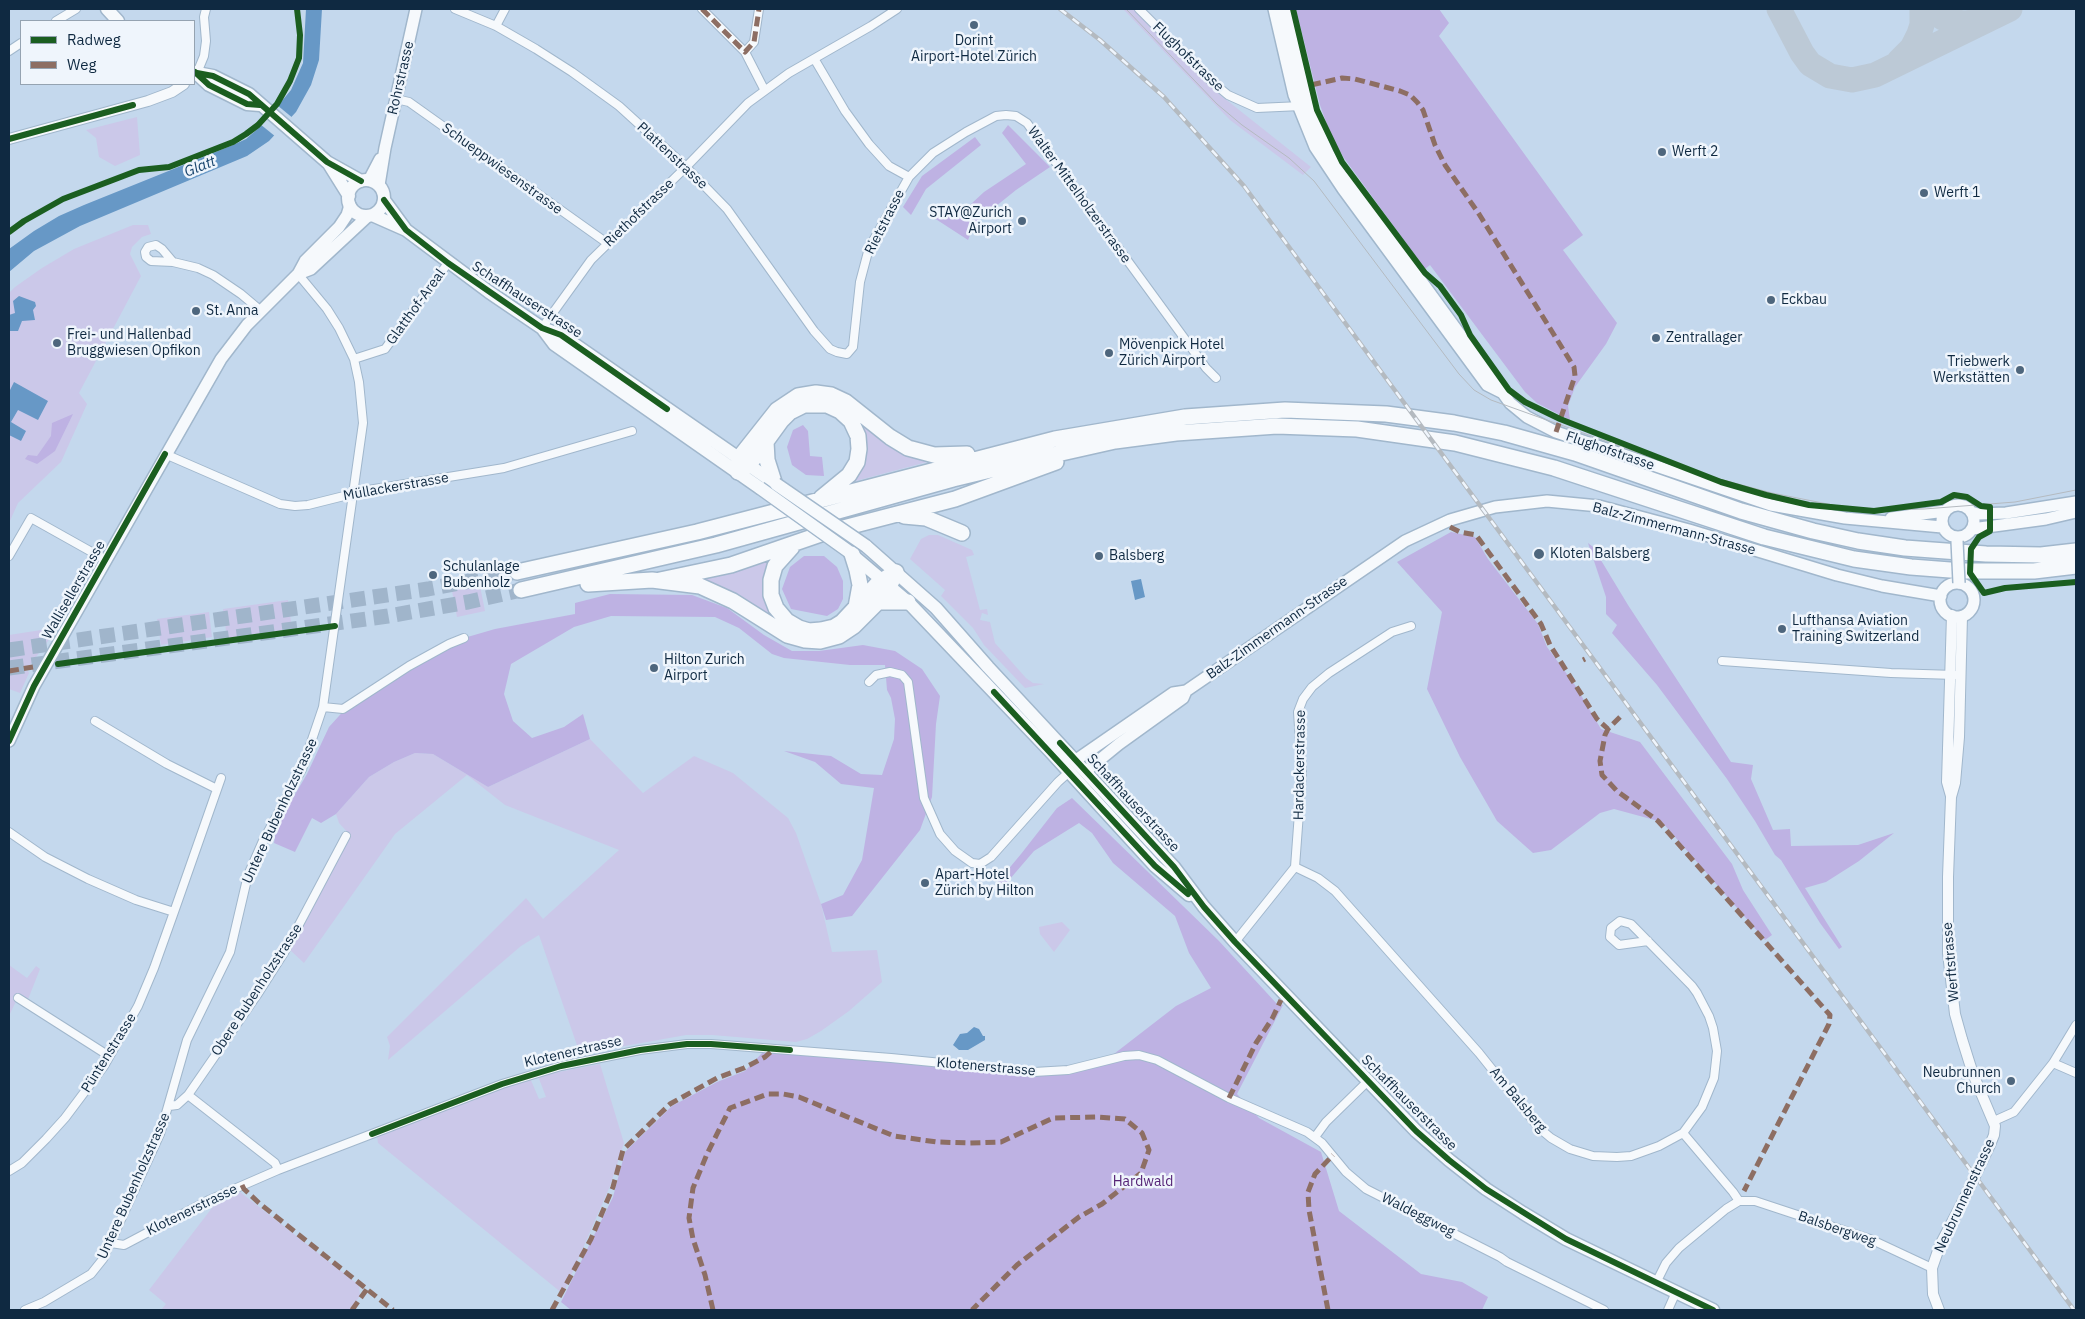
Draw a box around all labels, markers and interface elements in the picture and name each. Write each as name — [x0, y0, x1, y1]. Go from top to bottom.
marker: Dorint Airport-Hotel Zürich — [968, 19, 980, 31]
street label: Flughofstrasse — [1149, 19, 1227, 95]
legend — [20, 20, 195, 85]
text: Radweg — [67, 30, 121, 49]
place label: Dorint Airport-Hotel Zürich — [911, 33, 1037, 65]
street label: Rohrstrasse — [384, 40, 418, 116]
text: Weg — [67, 55, 96, 74]
street label: Plattenstrasse — [633, 119, 711, 193]
street label: Schueppwiesenstrasse — [439, 120, 565, 218]
street label: Walter Mittelholzerstrasse — [1024, 123, 1134, 267]
place label: Werft 2 — [1672, 144, 1718, 160]
marker: Werft 2 — [1656, 146, 1668, 158]
water label: Glatt — [182, 153, 218, 181]
street label: Riethofstrasse — [601, 175, 677, 251]
place label: Werft 1 — [1934, 185, 1980, 201]
street label: Rietstrasse — [862, 187, 908, 257]
marker: Werft 1 — [1918, 187, 1930, 199]
place label: STAY@Zurich Airport — [929, 205, 1012, 238]
marker: STAY@Zurich Airport — [1016, 215, 1028, 227]
street label: Schaffhauserstrasse — [469, 258, 585, 342]
street label: Glatthof-Areal — [383, 266, 449, 348]
place label: Eckbau — [1781, 292, 1827, 308]
marker: Eckbau — [1765, 294, 1777, 306]
place label: St. Anna — [206, 303, 259, 319]
marker: St. Anna — [190, 305, 202, 317]
place label: Frei- und Hallenbad Bruggwiesen Opfikon — [67, 327, 201, 360]
place label: Zentrallager — [1666, 330, 1742, 346]
marker: Zentrallager — [1650, 332, 1662, 344]
marker: Frei- und Hallenbad Bruggwiesen Opfikon — [51, 337, 63, 349]
place label: Mövenpick Hotel Zürich Airport — [1119, 337, 1224, 370]
marker: Mövenpick Hotel Zürich Airport — [1103, 347, 1115, 359]
place label: Triebwerk Werkstätten — [1933, 354, 2010, 387]
marker: Triebwerk Werkstätten — [2014, 364, 2026, 376]
street label: Flughofstrasse — [1563, 428, 1657, 474]
street label: Müllackerstrasse — [342, 469, 450, 505]
street label: Balz-Zimmermann-Strasse — [1591, 499, 1757, 559]
street label: Wallisellerstrasse — [39, 538, 109, 642]
place label: Kloten Balsberg — [1550, 546, 1650, 562]
marker: Kloten Balsberg — [1532, 547, 1546, 561]
place label: Balsberg — [1109, 548, 1164, 564]
marker: Balsberg — [1093, 550, 1105, 562]
place label: Schulanlage Bubenholz — [443, 559, 520, 592]
marker: Schulanlage Bubenholz — [427, 569, 439, 581]
street label: Balz-Zimmermann-Strasse — [1203, 573, 1351, 683]
place label: Lufthansa Aviation Training Switzerland — [1792, 613, 1919, 646]
marker: Lufthansa Aviation Training Switzerland — [1776, 623, 1788, 635]
place label: Hilton Zurich Airport — [664, 652, 745, 684]
marker: Hilton Zurich Airport — [648, 662, 660, 674]
street label: Hardackerstrasse — [1291, 710, 1309, 820]
street label: Untere Bubenholzstrasse — [239, 736, 321, 886]
street label: Schaffhauserstrasse — [1083, 750, 1183, 856]
place label: Apart-Hotel Zürich by Hilton — [935, 867, 1034, 900]
marker: Apart-Hotel Zürich by Hilton — [919, 877, 931, 889]
street label: Obere Bubenholzstrasse — [208, 921, 306, 1059]
street label: Werftstrasse — [1939, 921, 1963, 1003]
street label: Püntenstrasse — [78, 1010, 140, 1096]
street label: Klotenerstrasse — [523, 1033, 623, 1071]
street label: Schaffhauserstrasse — [1358, 1052, 1460, 1154]
street label: Klotenerstrasse — [936, 1054, 1036, 1080]
street label: Am Balsberg — [1486, 1064, 1550, 1136]
place label: Neubrunnen Church — [1923, 1065, 2001, 1098]
marker: Neubrunnen Church — [2005, 1075, 2017, 1087]
street label: Untere Bubenholzstrasse — [94, 1110, 174, 1262]
street label: Neubrunnenstrasse — [1931, 1136, 1999, 1256]
park label: Hardwald — [1113, 1174, 1173, 1190]
street label: Klotenerstrasse — [144, 1181, 240, 1239]
street label: Waldeggweg — [1379, 1189, 1457, 1241]
street label: Balsbergweg — [1796, 1208, 1878, 1250]

